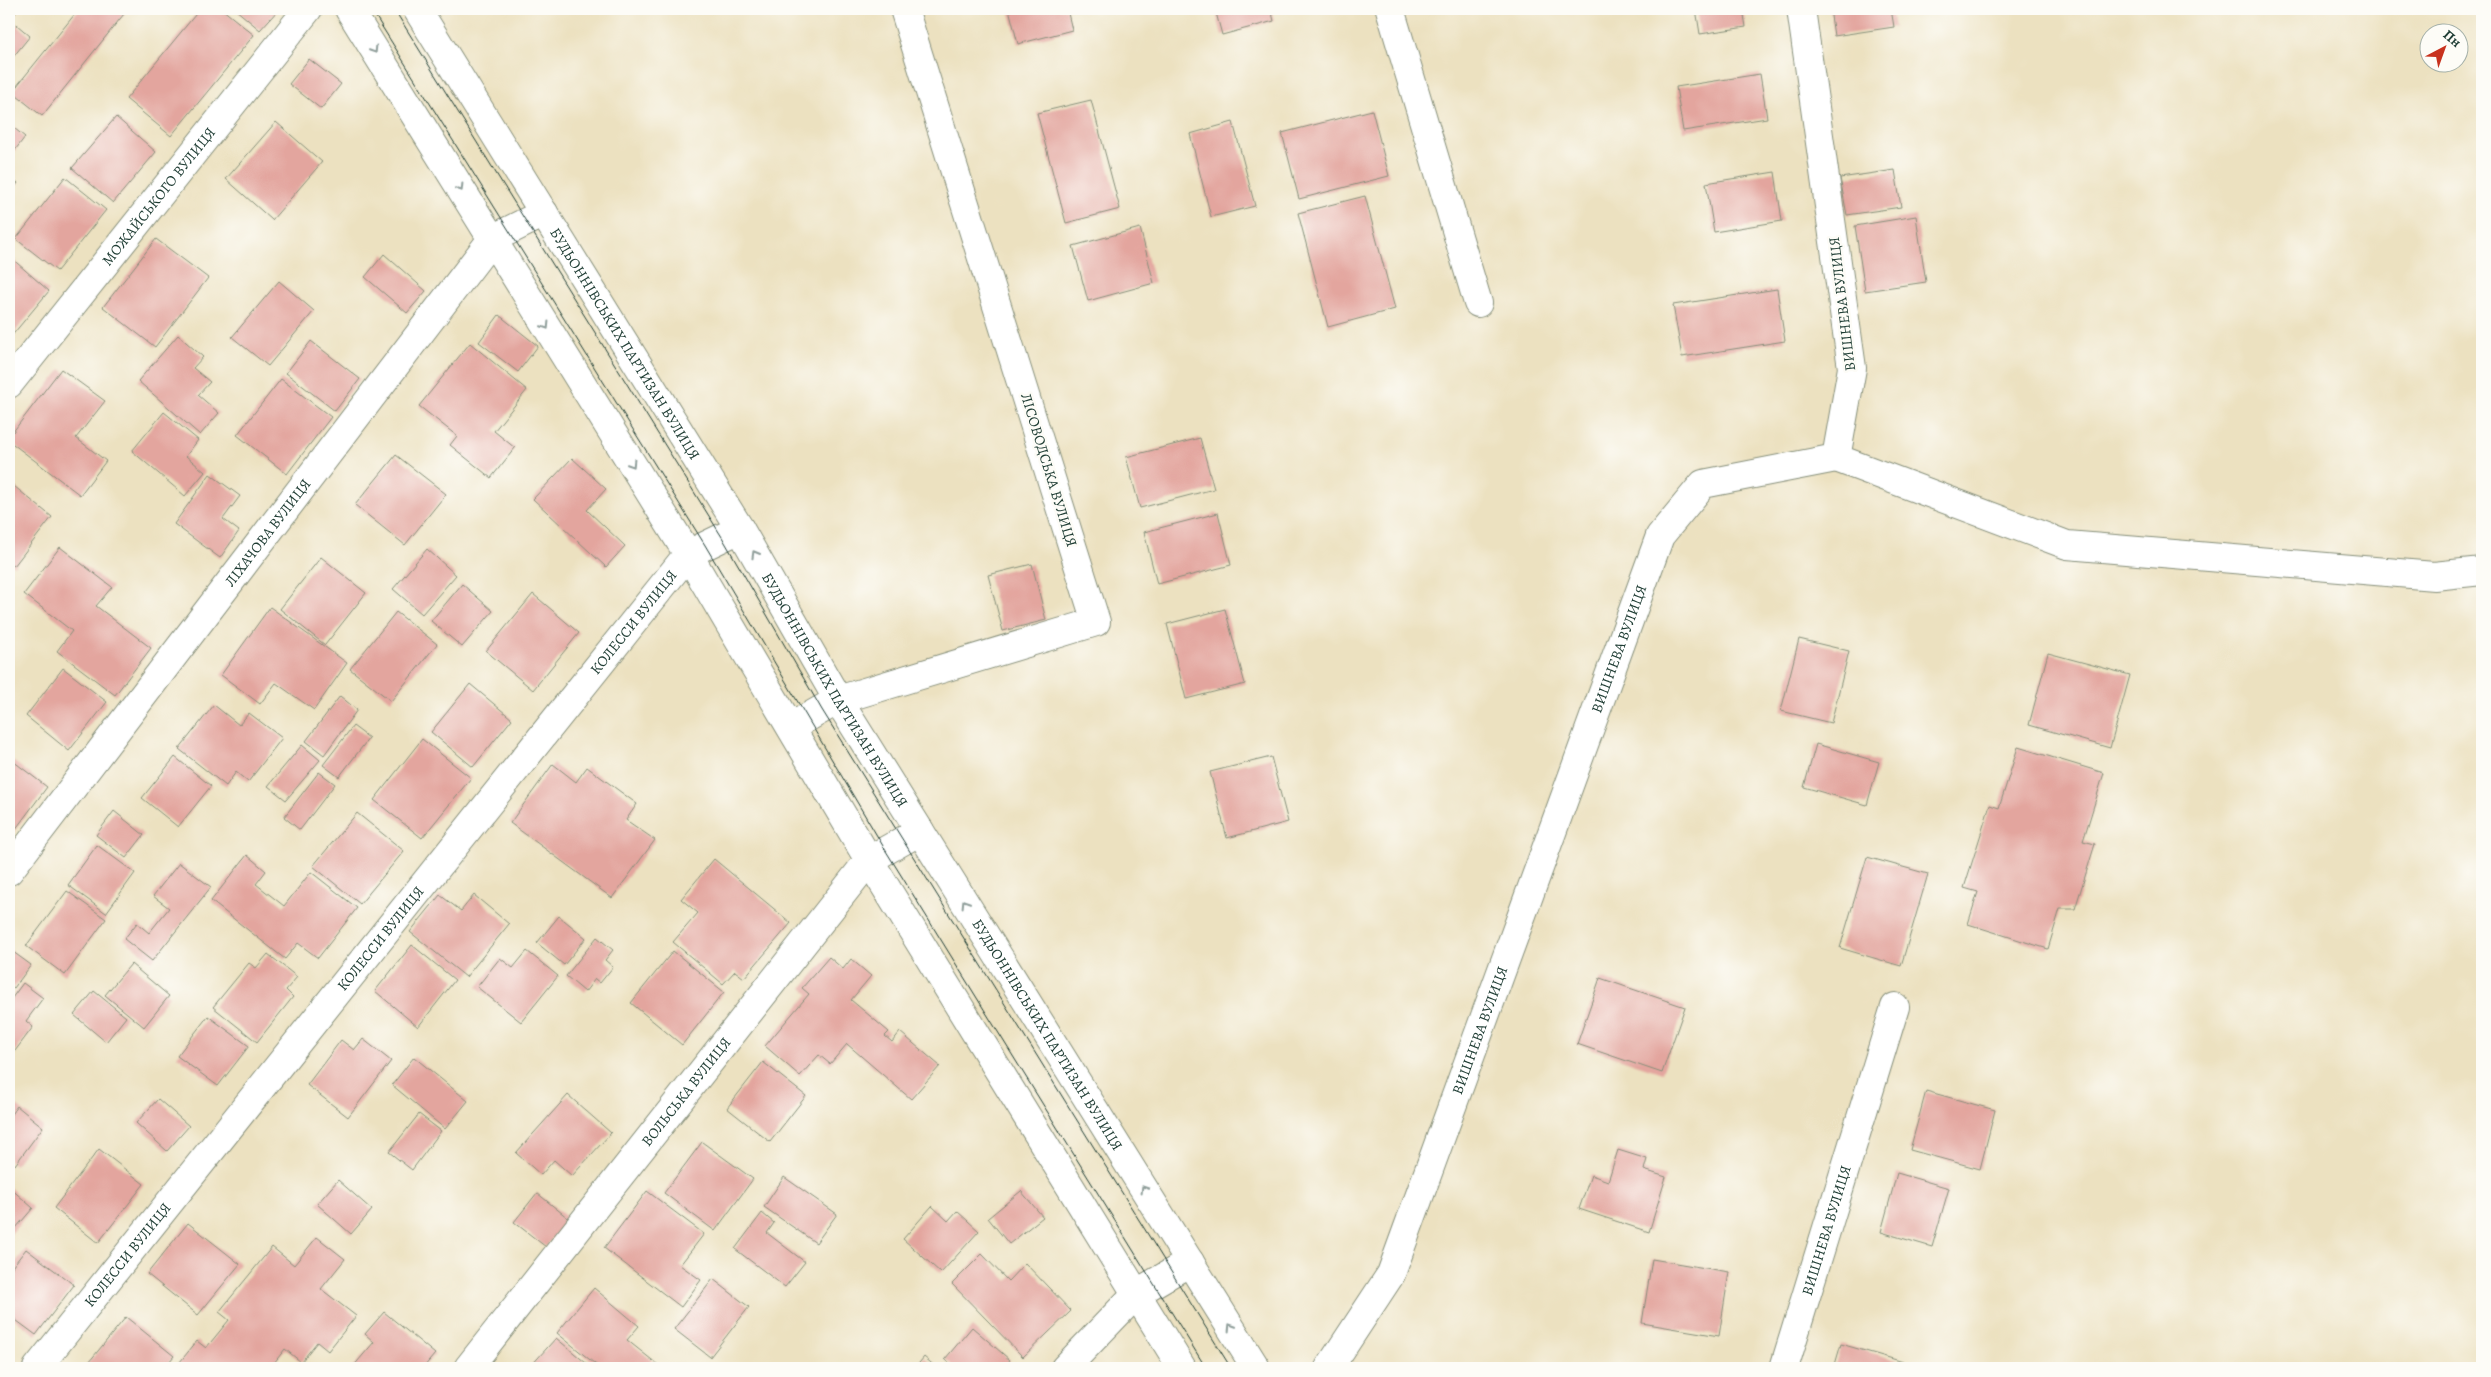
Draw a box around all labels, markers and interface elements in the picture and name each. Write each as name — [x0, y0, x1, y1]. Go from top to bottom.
north arrow — [2418, 22, 2468, 72]
text: Пн — [2439, 25, 2465, 52]
one-way arrow — [368, 45, 378, 54]
street label: МОЖАЙСЬКОГО ВУЛИЦЯ — [97, 123, 220, 270]
one-way arrow — [454, 183, 464, 192]
street label: БУДЬОННІВСЬКИХ ПАРТИЗАН ВУЛИЦЯ — [545, 224, 705, 464]
street label: ВИШНЕВА ВУЛИЦЯ — [1824, 236, 1860, 372]
one-way arrow — [540, 321, 549, 330]
street label: ЛІСОВОДСЬКА ВУЛИЦЯ — [1016, 391, 1082, 549]
one-way arrow — [625, 459, 635, 468]
street label: ЛІХАЧОВА ВУЛИЦЯ — [220, 475, 315, 590]
one-way arrow — [751, 551, 761, 560]
street label: КОЛЕССИ ВУЛИЦЯ — [586, 566, 681, 679]
street label: БУДЬОННІВСЬКИХ ПАРТИЗАН ВУЛИЦЯ — [757, 569, 913, 811]
street label: ВИШНЕВА ВУЛИЦЯ — [1586, 582, 1651, 716]
street label: КОЛЕССИ ВУЛИЦЯ — [333, 882, 428, 995]
one-way arrow — [962, 900, 971, 909]
street label: БУДЬОННІВСЬКИХ ПАРТИЗАН ВУЛИЦЯ — [967, 915, 1127, 1154]
street label: ВИШНЕВА ВУЛИЦЯ — [1447, 963, 1512, 1097]
street label: ВОЛЬСЬКА ВУЛИЦЯ — [637, 1033, 735, 1150]
street label: ВИШНЕВА ВУЛИЦЯ — [1797, 1163, 1856, 1298]
one-way arrow — [1141, 1186, 1151, 1195]
street label: КОЛЕССИ ВУЛИЦЯ — [80, 1198, 175, 1311]
one-way arrow — [1227, 1323, 1237, 1332]

